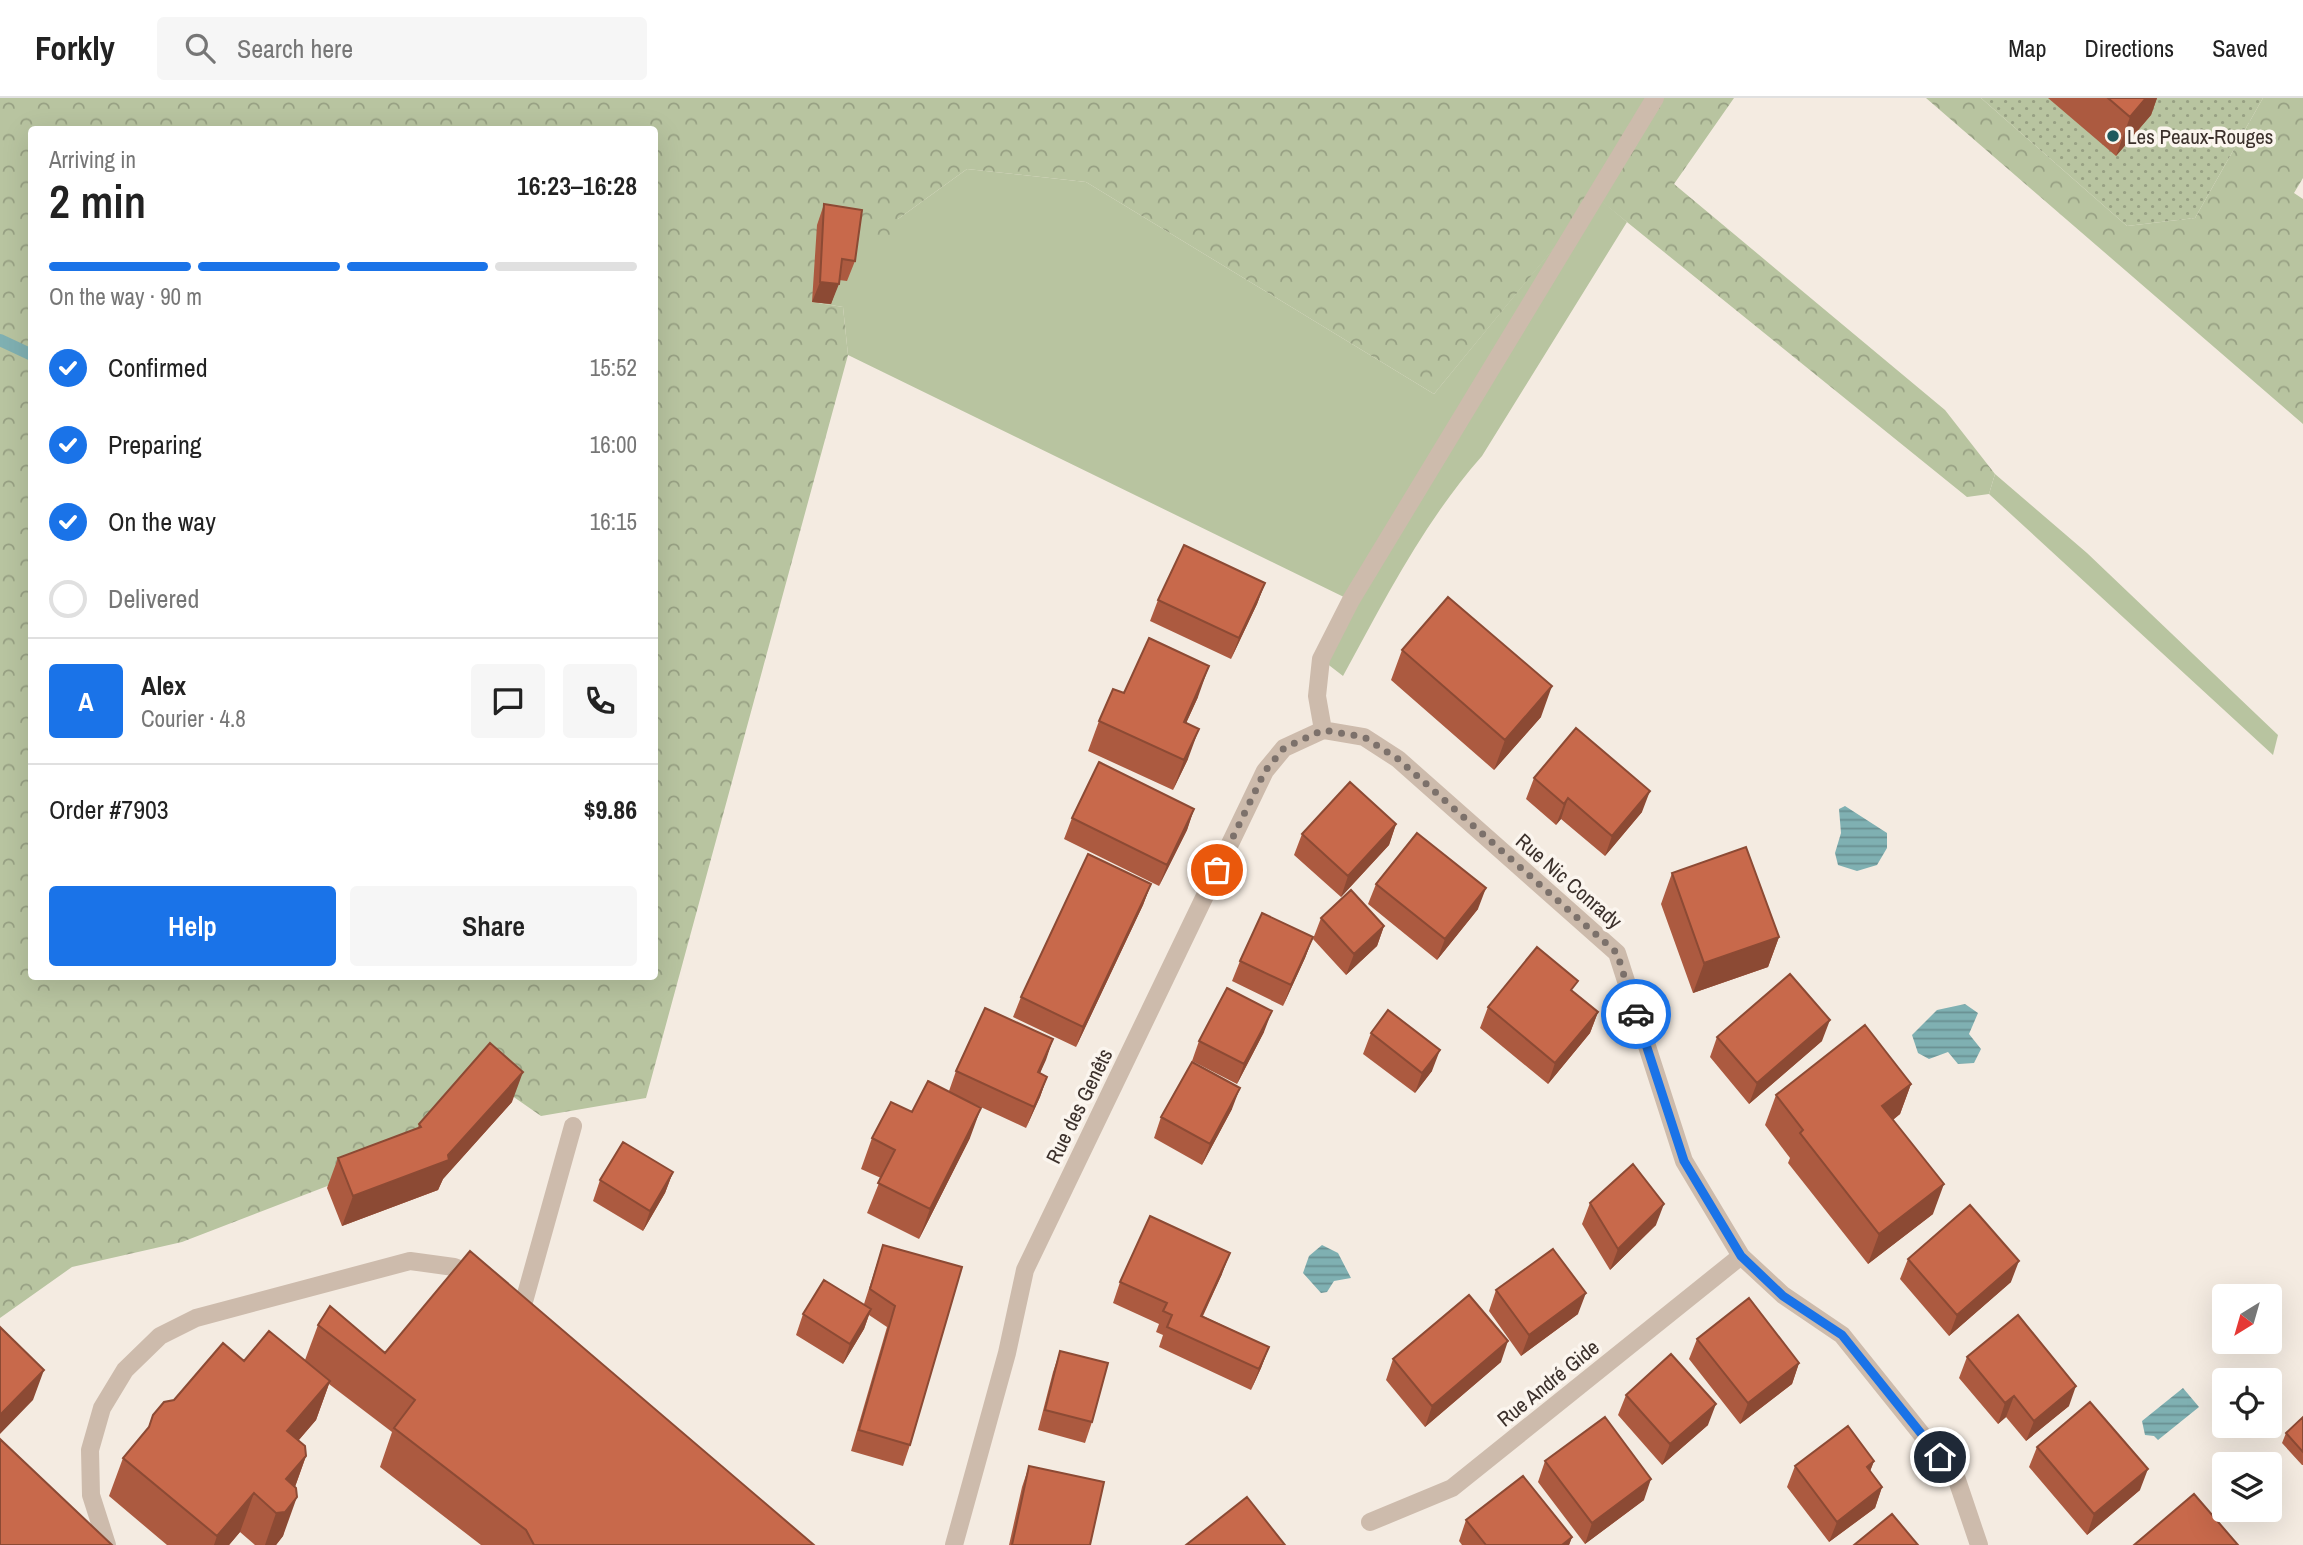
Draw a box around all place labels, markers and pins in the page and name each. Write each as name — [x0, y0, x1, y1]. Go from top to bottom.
place label: Les Peaux-Rouges — [2127, 122, 2273, 151]
marker: Les Peaux-Rouges — [2105, 128, 2121, 144]
pin — [1187, 840, 1247, 900]
pin — [1910, 1427, 1970, 1487]

